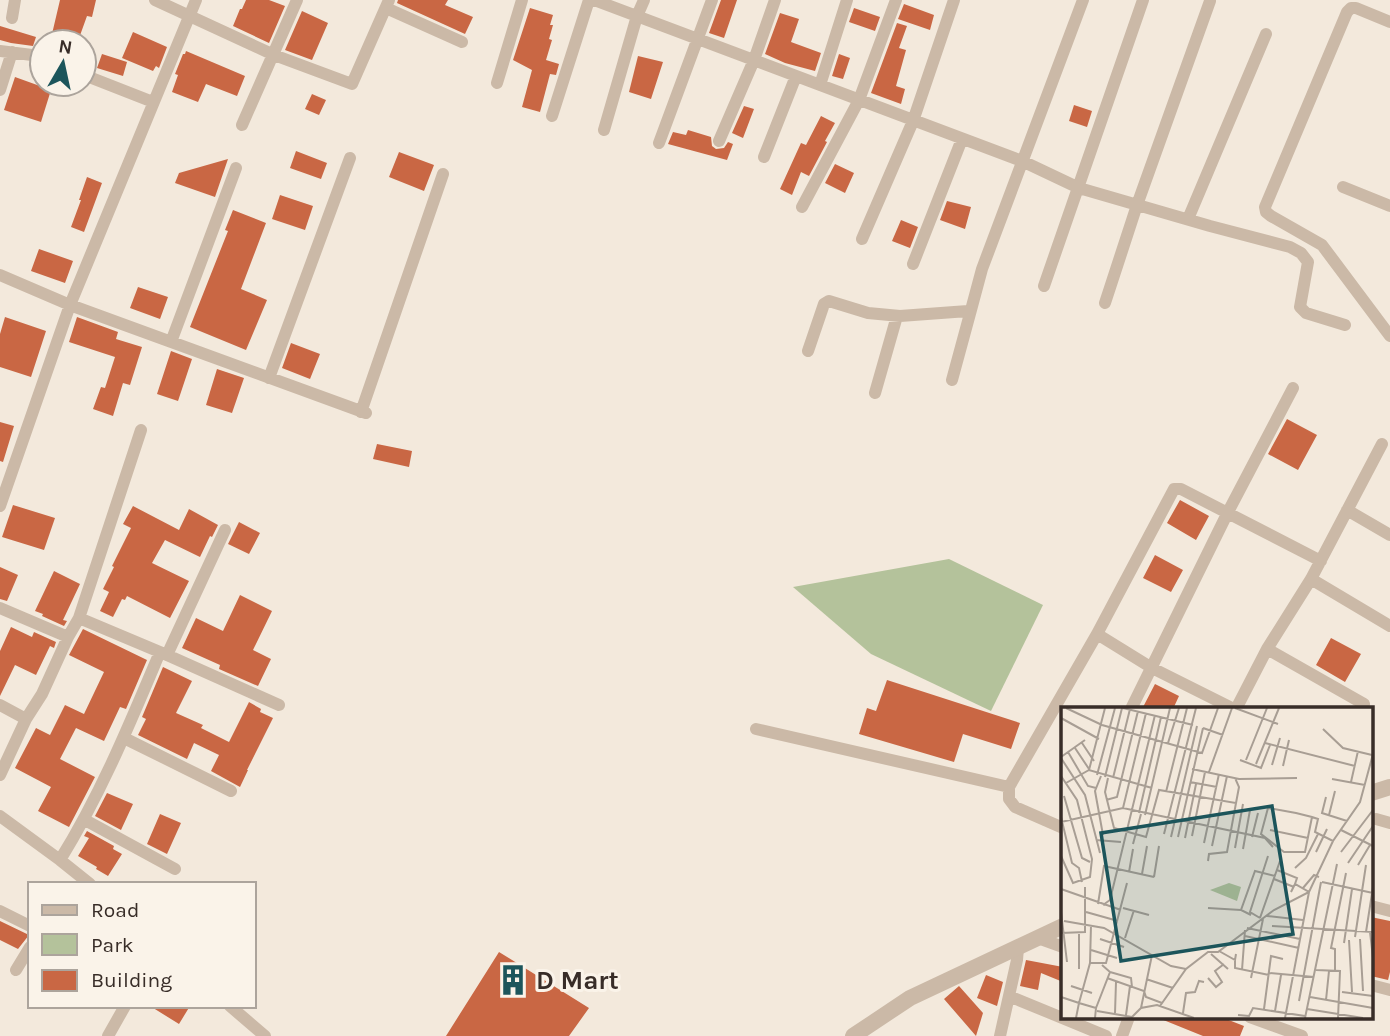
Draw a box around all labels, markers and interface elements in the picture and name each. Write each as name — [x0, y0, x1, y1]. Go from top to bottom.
north arrow — [28, 28, 98, 98]
text: N — [57, 35, 74, 59]
inset map — [1061, 707, 1372, 1018]
legend — [28, 882, 256, 1008]
text: Road — [91, 898, 139, 922]
text: Park — [91, 933, 134, 957]
building icon: D Mart — [496, 963, 530, 997]
place label: D Mart — [536, 965, 619, 996]
text: Building — [91, 968, 172, 992]

